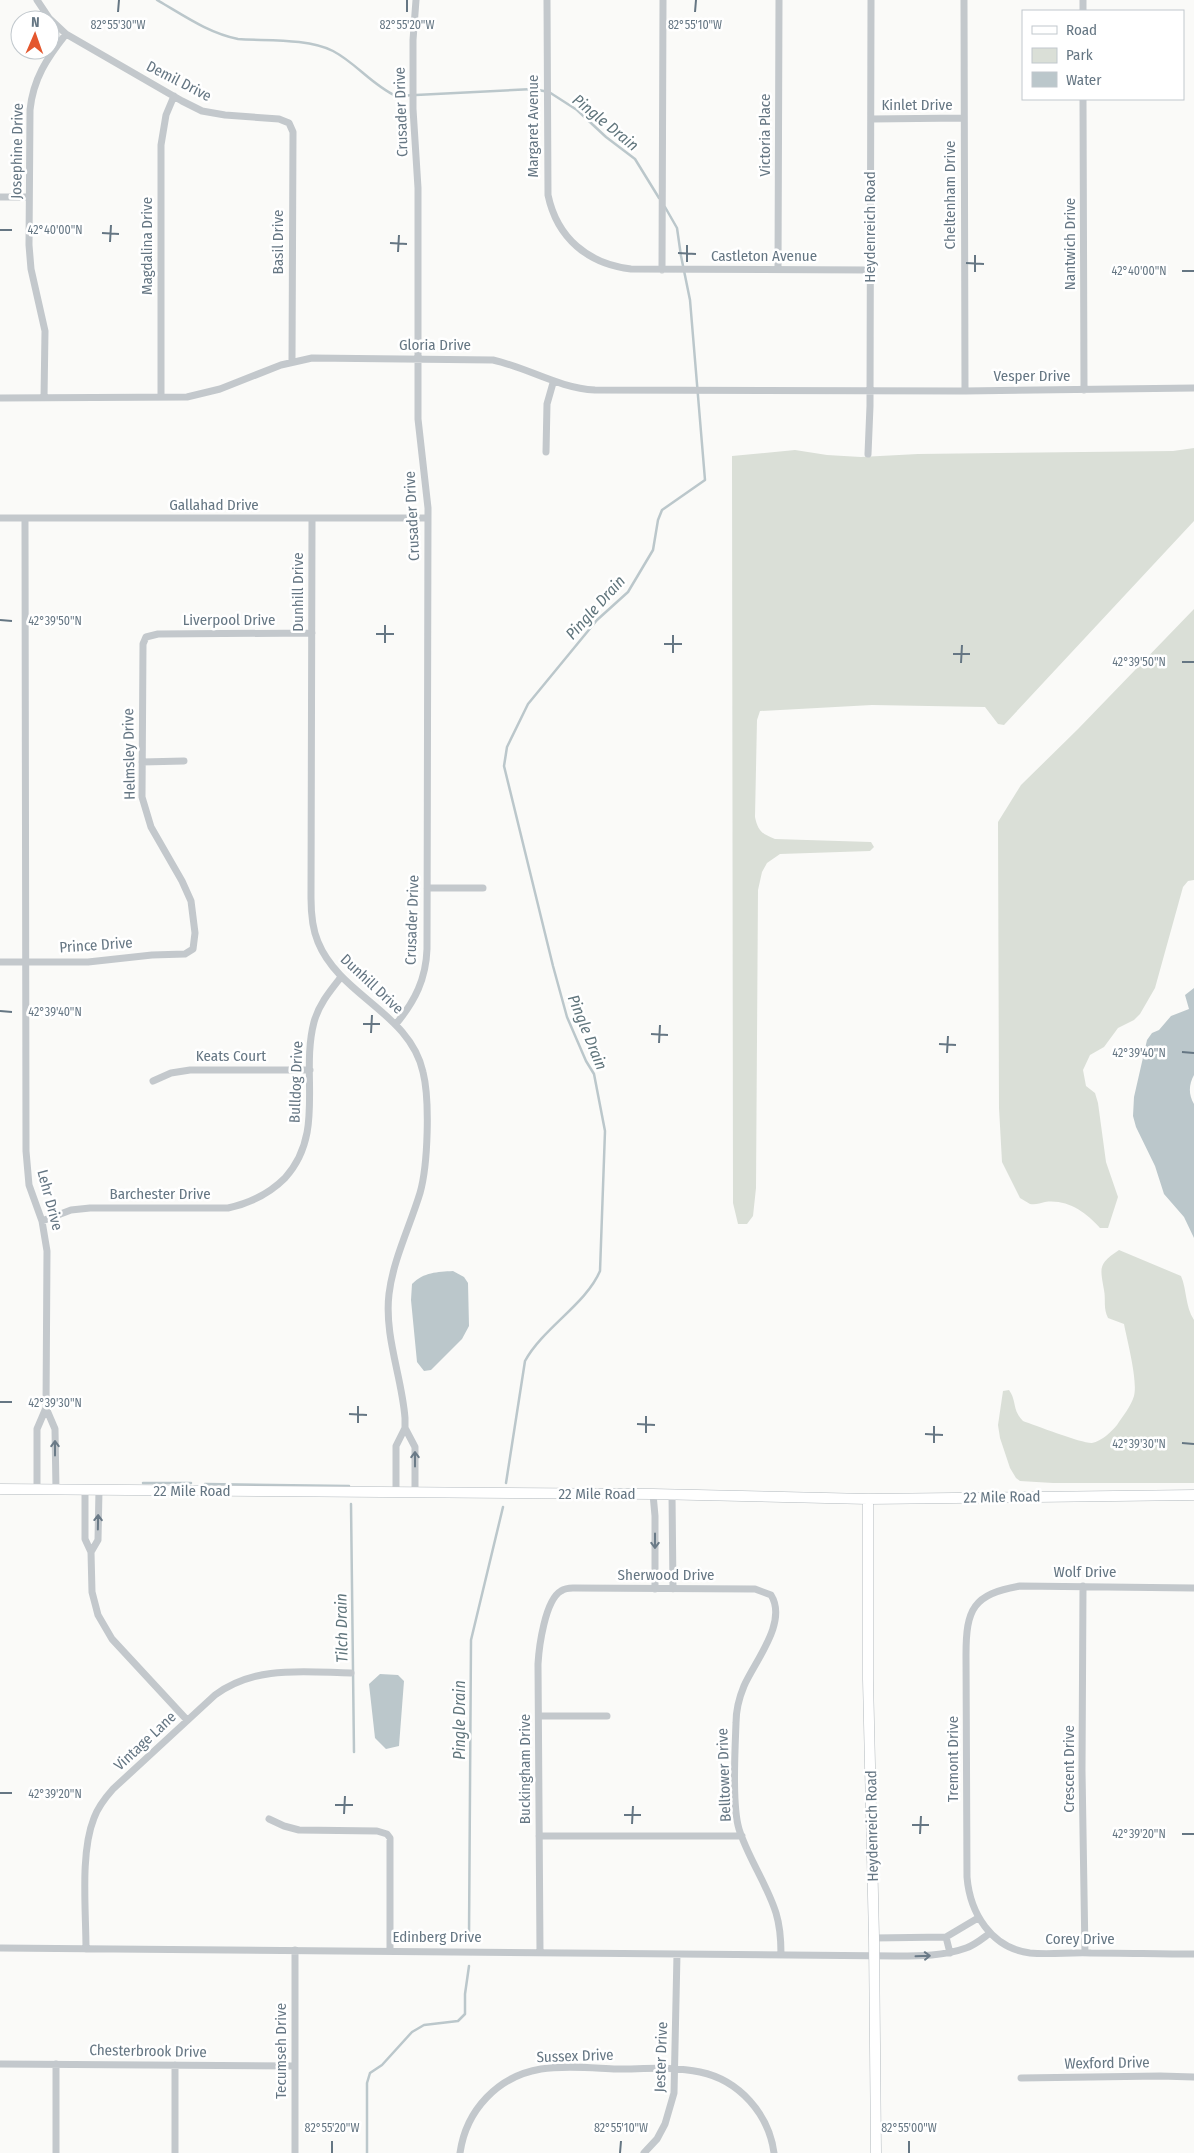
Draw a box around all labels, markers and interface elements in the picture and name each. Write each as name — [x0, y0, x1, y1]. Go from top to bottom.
north arrow — [10, 10, 60, 60]
legend — [1022, 10, 1184, 100]
text: N — [31, 14, 40, 31]
text: 82°55'30"W — [91, 18, 145, 32]
text: 82°55'20"W — [380, 18, 434, 32]
text: 82°55'10"W — [668, 18, 722, 32]
text: Road — [1066, 21, 1097, 39]
text: Park — [1066, 46, 1093, 64]
street label: Demil Drive — [143, 57, 215, 105]
street label: Crusader Drive — [390, 67, 412, 157]
text: Water — [1066, 71, 1102, 89]
street label: Margaret Avenue — [524, 75, 542, 177]
water label: Pingle Drain — [569, 90, 643, 155]
street label: Victoria Place — [756, 94, 774, 176]
street label: Kinlet Drive — [881, 96, 953, 114]
street label: Josephine Drive — [7, 103, 27, 199]
street label: Cheltenham Drive — [941, 141, 959, 249]
street label: Heydenreich Road — [861, 171, 879, 283]
street label: Magdalina Drive — [138, 197, 156, 295]
street label: Nantwich Drive — [1061, 198, 1079, 290]
street label: Basil Drive — [269, 210, 287, 274]
text: 42°40'00"N — [27, 223, 83, 237]
street label: Castleton Avenue — [711, 247, 817, 265]
text: 42°40'00"N — [1111, 264, 1167, 278]
street label: Gloria Drive — [399, 336, 471, 354]
street label: Vesper Drive — [994, 367, 1070, 385]
street label: Crusader Drive — [401, 471, 423, 561]
street label: Gallahad Drive — [169, 496, 259, 514]
street label: Dunhill Drive — [289, 552, 307, 632]
water label: Pingle Drain — [562, 571, 629, 643]
street label: Liverpool Drive — [183, 611, 275, 629]
text: 42°39'50"N — [28, 614, 82, 628]
text: 42°39'50"N — [1112, 655, 1166, 669]
street label: Helmsley Drive — [119, 708, 139, 800]
street label: Crusader Drive — [401, 875, 423, 965]
street label: Prince Drive — [59, 933, 133, 957]
street label: Dunhill Drive — [337, 950, 407, 1018]
water label: Pingle Drain — [564, 992, 611, 1073]
text: 42°39'40"N — [28, 1005, 82, 1019]
street label: Bulldog Drive — [286, 1041, 306, 1123]
text: 42°39'40"N — [1112, 1046, 1166, 1060]
street label: Keats Court — [196, 1047, 266, 1065]
street label: Lehr Drive — [33, 1168, 67, 1232]
street label: Barchester Drive — [109, 1185, 211, 1203]
text: 42°39'30"N — [28, 1396, 82, 1410]
text: 42°39'30"N — [1112, 1437, 1166, 1451]
one-way arrow — [50, 1440, 60, 1456]
one-way arrow — [410, 1452, 420, 1468]
street label: 22 Mile Road — [153, 1482, 231, 1500]
street label: 22 Mile Road — [558, 1485, 636, 1503]
street label: 22 Mile Road — [963, 1487, 1041, 1507]
one-way arrow — [93, 1514, 103, 1530]
one-way arrow — [650, 1533, 660, 1549]
street label: Wolf Drive — [1054, 1563, 1116, 1581]
street label: Sherwood Drive — [618, 1566, 714, 1584]
water label: Tilch Drain — [331, 1593, 352, 1663]
water label: Pingle Drain — [450, 1680, 469, 1760]
street label: Vintage Lane — [110, 1708, 180, 1774]
street label: Buckingham Drive — [516, 1714, 534, 1824]
street label: Tremont Drive — [944, 1716, 962, 1802]
street label: Crescent Drive — [1060, 1725, 1078, 1813]
street label: Belltower Drive — [713, 1728, 735, 1822]
street label: Heydenreich Road — [862, 1770, 882, 1882]
text: 42°39'20"N — [28, 1787, 82, 1801]
text: 42°39'20"N — [1112, 1827, 1166, 1841]
street label: Edinberg Drive — [392, 1928, 482, 1946]
street label: Corey Drive — [1045, 1930, 1115, 1948]
one-way arrow — [915, 1951, 931, 1960]
street label: Tecumseh Drive — [272, 2003, 290, 2099]
street label: Jester Drive — [651, 2021, 671, 2093]
street label: Chesterbrook Drive — [89, 2041, 207, 2061]
street label: Sussex Drive — [536, 2046, 614, 2066]
street label: Wexford Drive — [1064, 2053, 1150, 2073]
text: 82°55'20"W — [305, 2121, 359, 2135]
text: 82°55'10"W — [594, 2121, 648, 2135]
text: 82°55'00"W — [881, 2121, 937, 2135]

